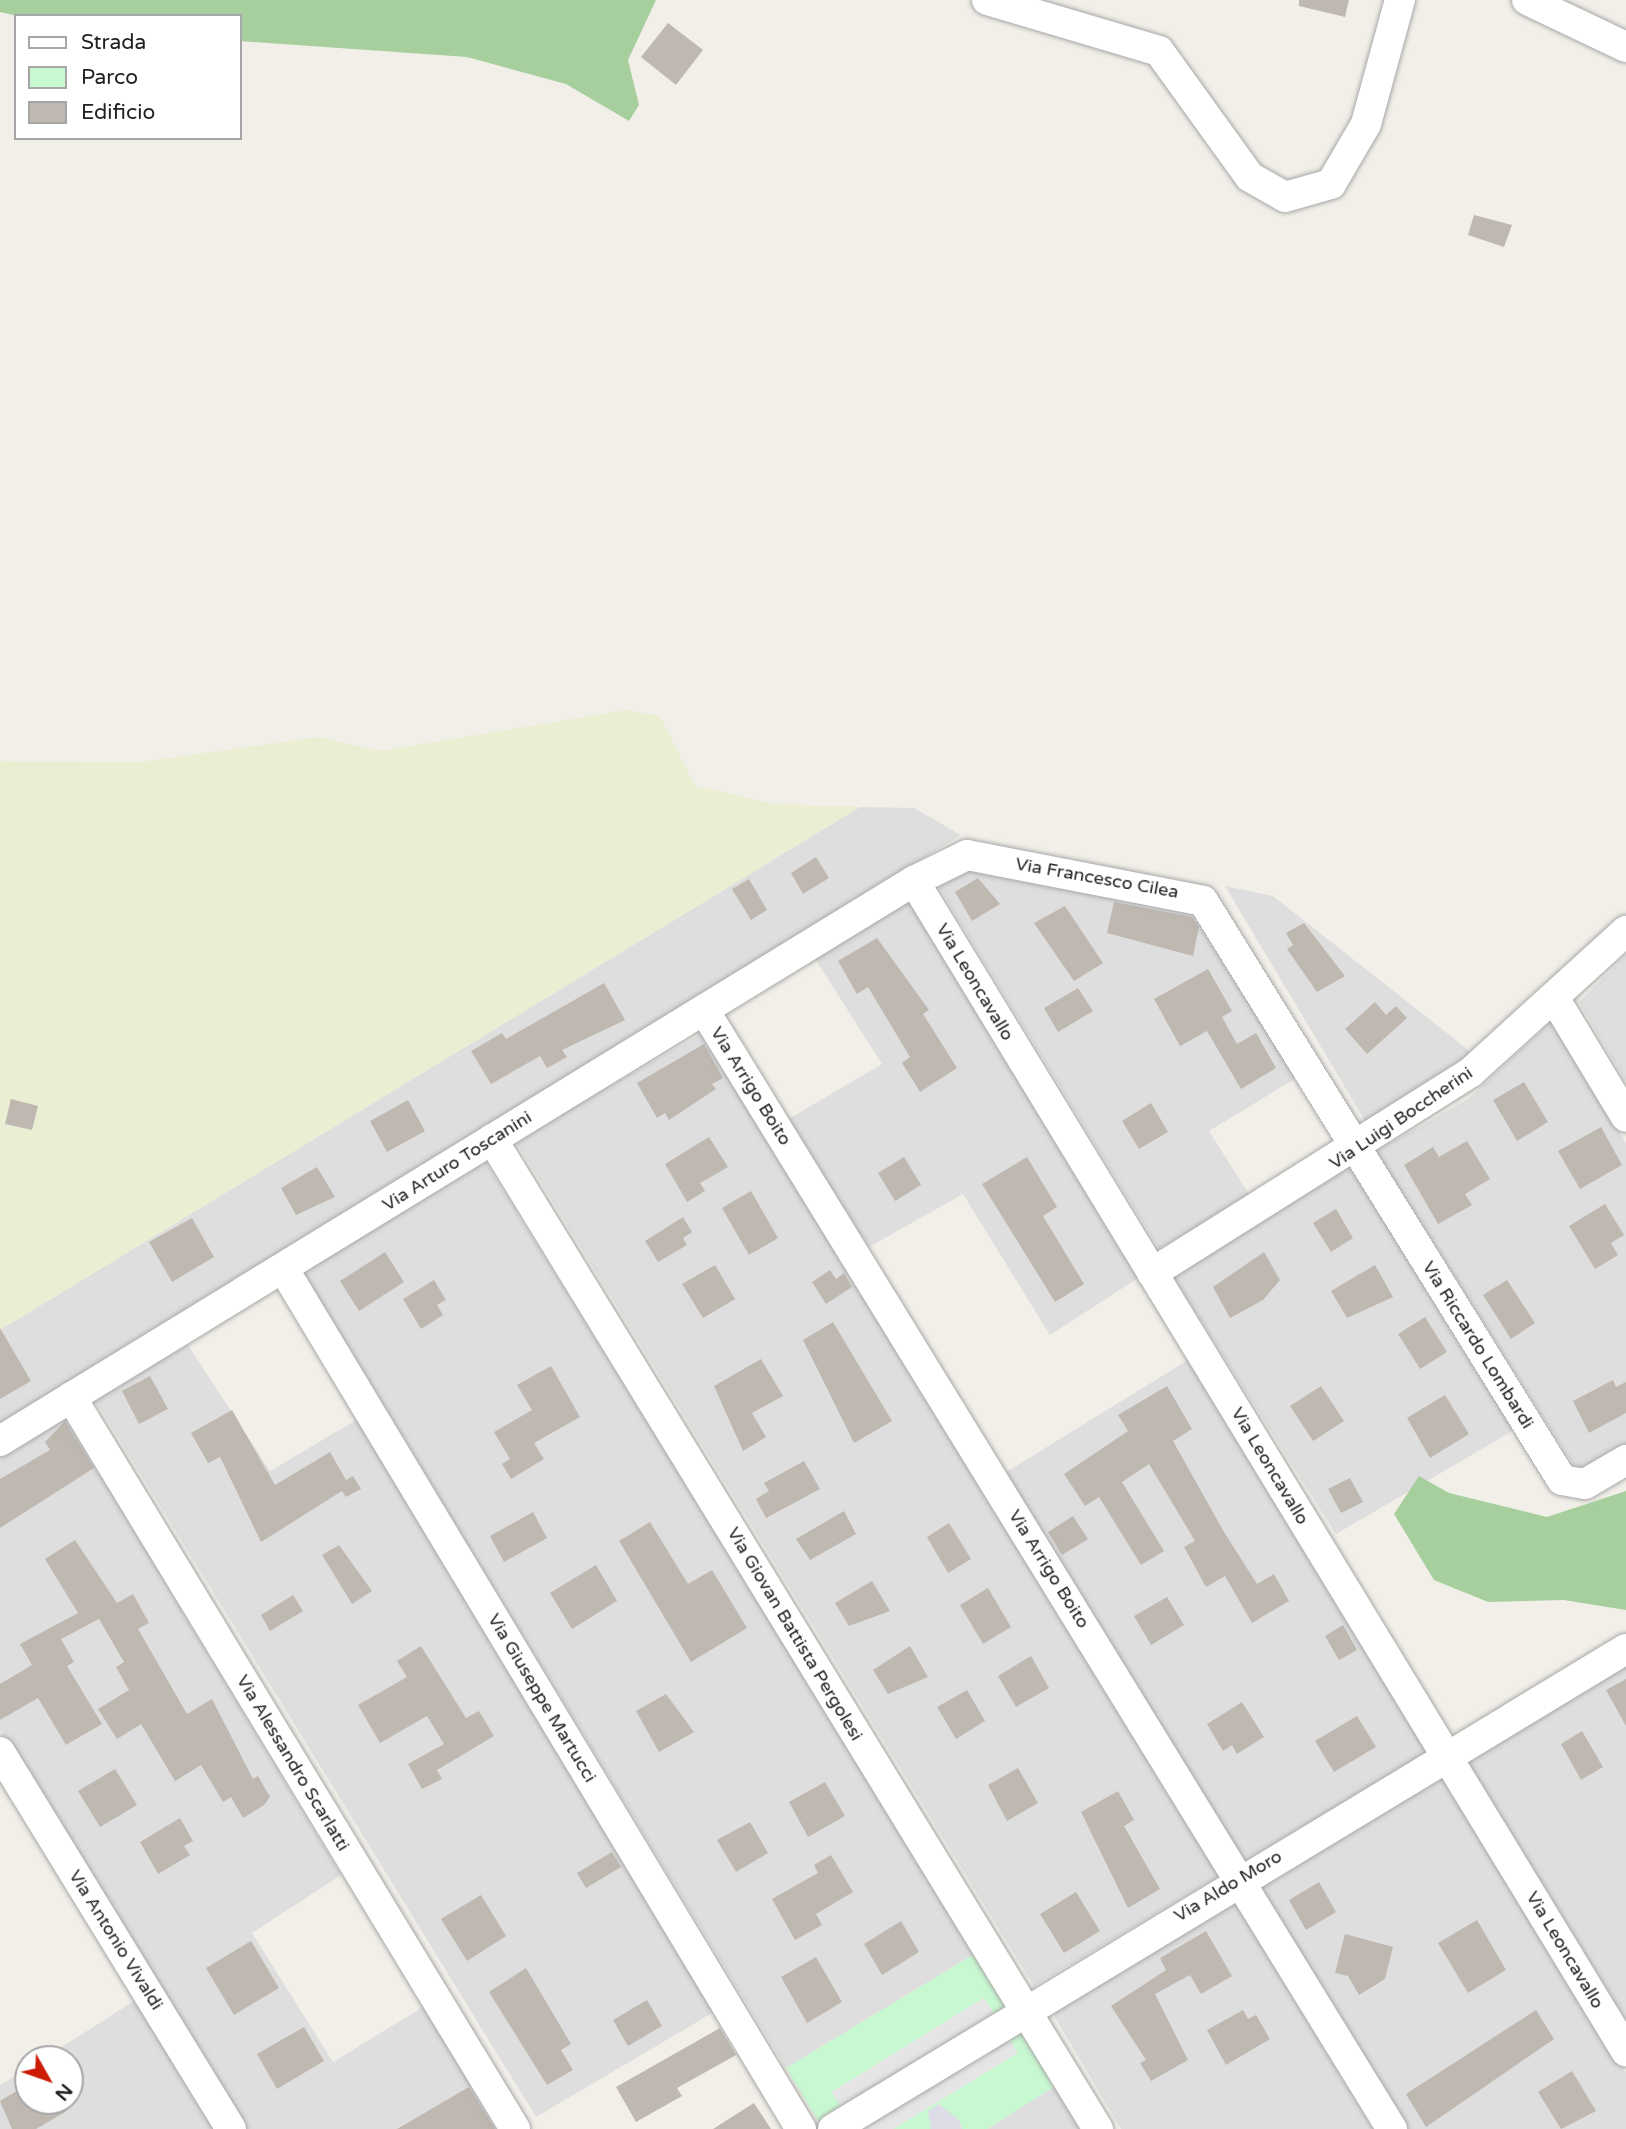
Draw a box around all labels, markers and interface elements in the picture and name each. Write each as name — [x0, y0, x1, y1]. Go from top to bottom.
legend — [14, 14, 242, 140]
text: Strada — [81, 30, 146, 55]
text: Parco — [81, 65, 138, 90]
text: Edificio — [81, 100, 155, 125]
street label: Via Francesco Cilea — [1014, 853, 1180, 903]
street label: Via Leoncavallo — [931, 919, 1019, 1045]
street label: Via Arrigo Boito — [706, 1023, 796, 1149]
street label: Via Luigi Boccherini — [1325, 1062, 1477, 1174]
street label: Via Arturo Toscanini — [378, 1106, 536, 1216]
street label: Via Riccardo Lombardi — [1418, 1257, 1538, 1433]
street label: Via Leoncavallo — [1226, 1403, 1314, 1529]
street label: Via Arrigo Boito — [1004, 1506, 1094, 1632]
street label: Via Giovan Battista Pergolesi — [723, 1523, 867, 1745]
street label: Via Giuseppe Martucci — [483, 1610, 601, 1786]
street label: Via Alessandro Scarlatti — [232, 1671, 354, 1855]
street label: Via Aldo Moro — [1170, 1845, 1286, 1927]
street label: Via Antonio Vivaldi — [64, 1866, 168, 2014]
street label: Via Leoncavallo — [1521, 1887, 1609, 2013]
north arrow — [14, 2045, 84, 2115]
text: N — [50, 2079, 77, 2105]

